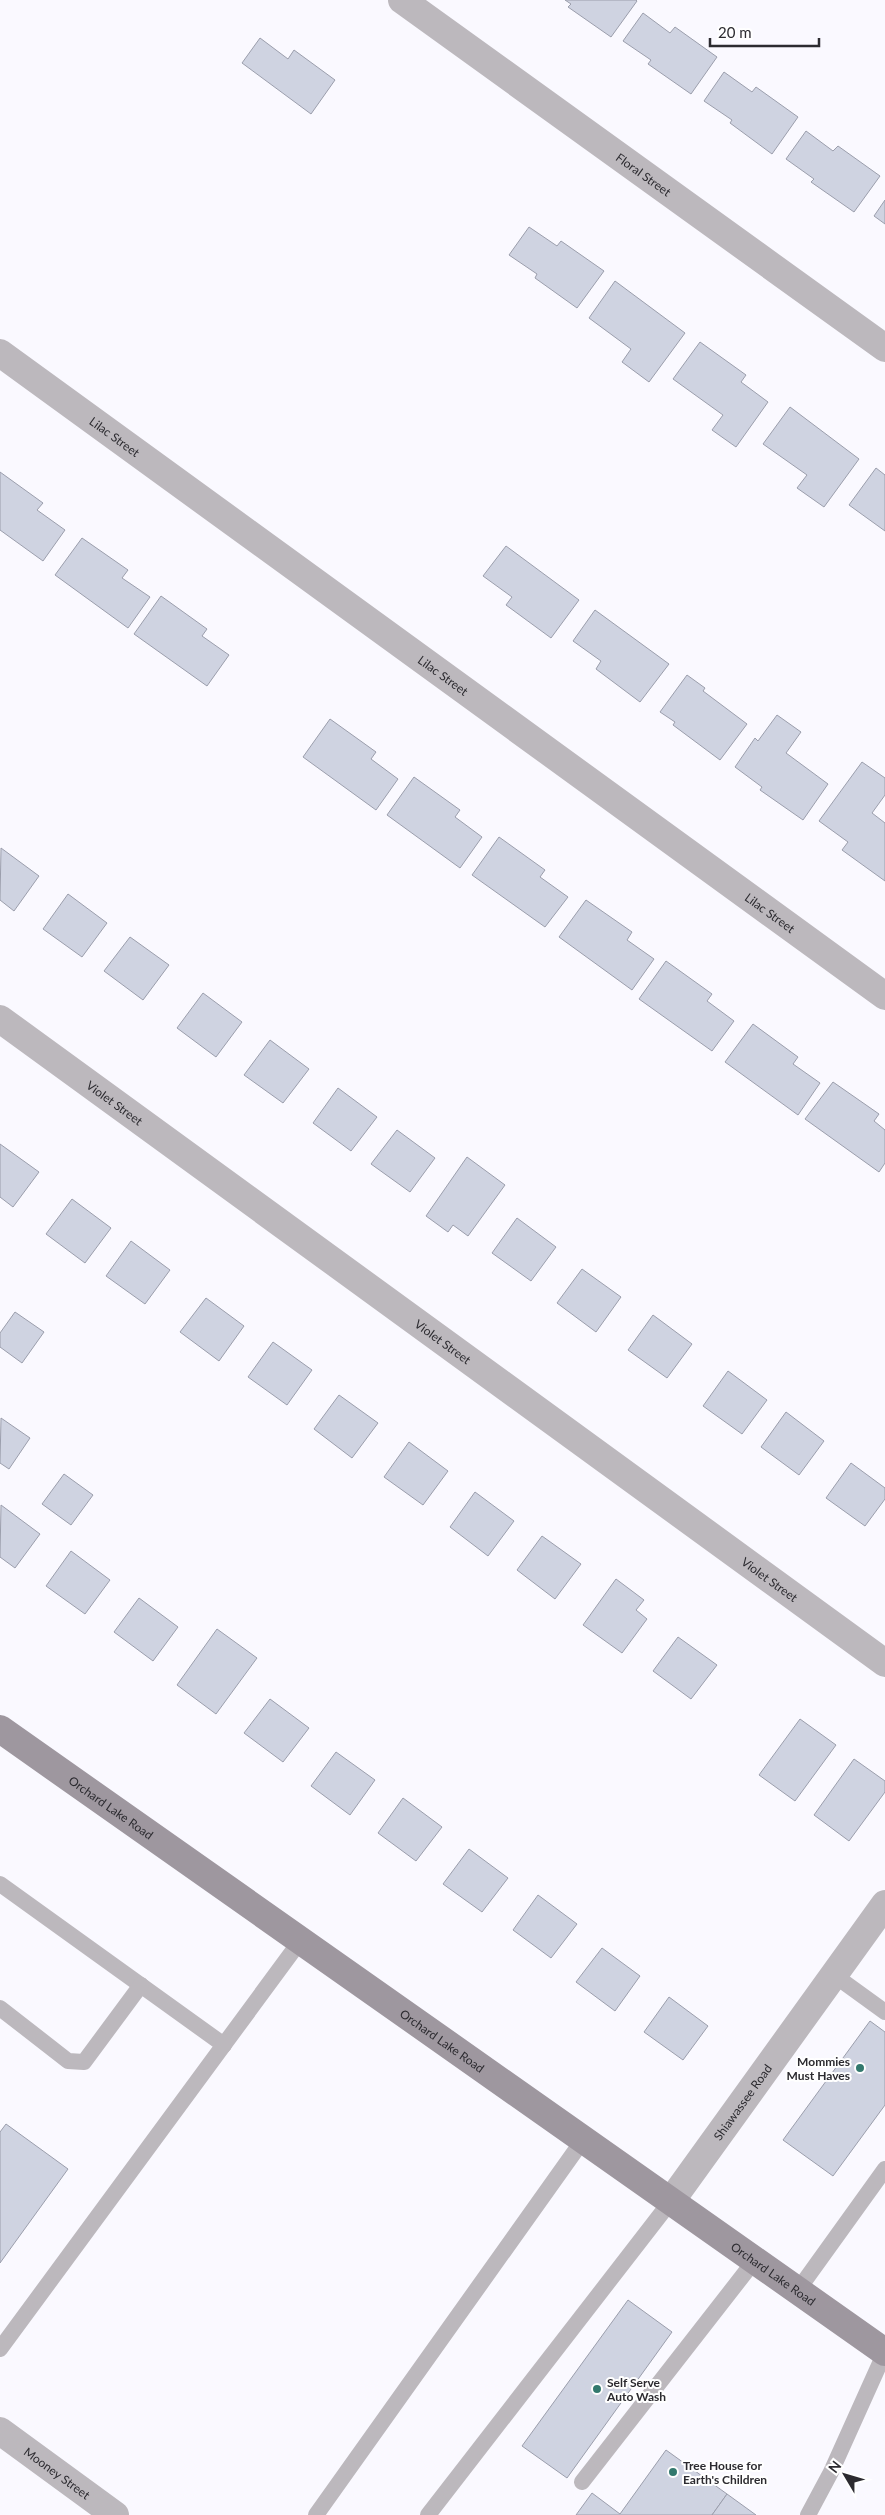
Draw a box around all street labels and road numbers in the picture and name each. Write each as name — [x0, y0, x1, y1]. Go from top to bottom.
street label: Floral Street — [613, 149, 675, 199]
street label: Lilac Street — [87, 413, 143, 460]
street label: Lilac Street — [415, 652, 472, 699]
street label: Lilac Street — [742, 889, 799, 936]
street label: Violet Street — [84, 1077, 146, 1128]
street label: Violet Street — [412, 1316, 475, 1367]
street label: Violet Street — [739, 1554, 801, 1605]
street label: Orchard Lake Road — [66, 1772, 156, 1842]
street label: Orchard Lake Road — [397, 2006, 488, 2075]
street label: Shiawassee Road — [710, 2061, 775, 2143]
street label: Orchard Lake Road — [728, 2239, 819, 2308]
street label: Mooney Street — [21, 2444, 94, 2502]

